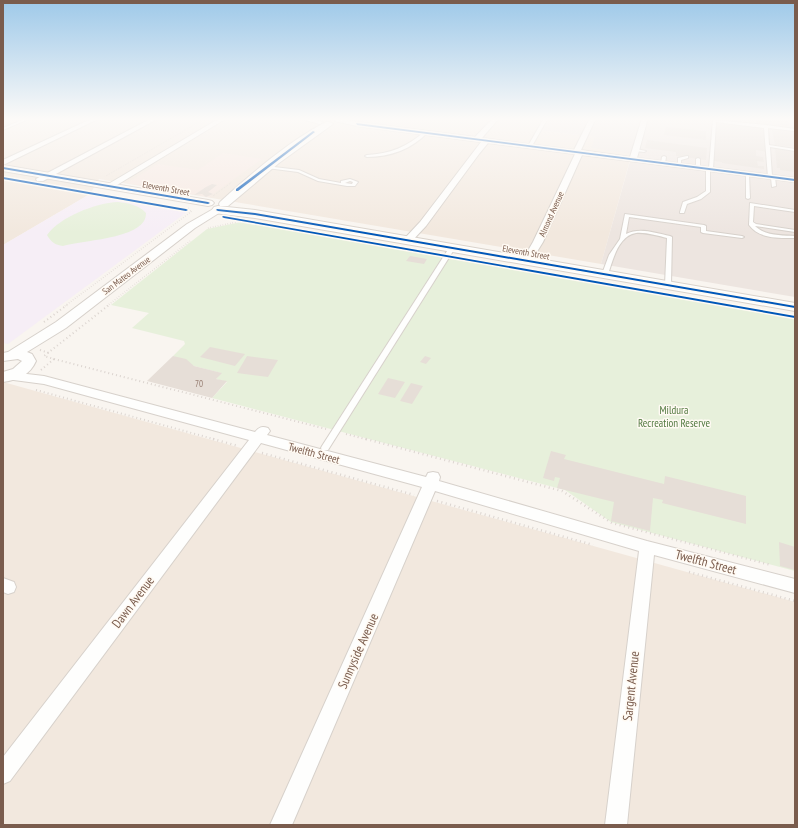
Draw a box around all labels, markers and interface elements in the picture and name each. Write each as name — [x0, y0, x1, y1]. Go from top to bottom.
street label: Eleventh Street — [142, 178, 191, 198]
street label: Almond Avenue — [536, 189, 566, 238]
street label: Eleventh Street — [502, 242, 551, 262]
street label: San Mateo Avenue — [100, 253, 152, 297]
house number: 70 — [195, 378, 203, 389]
park label: Mildura Recreation Reserve — [638, 403, 710, 430]
street label: Twelfth Street — [287, 439, 341, 467]
street label: Twelfth Street — [674, 546, 739, 578]
street label: Dawn Avenue — [108, 573, 158, 631]
street label: Sunnyside Avenue — [334, 611, 382, 691]
street label: Sargent Avenue — [619, 650, 643, 722]

